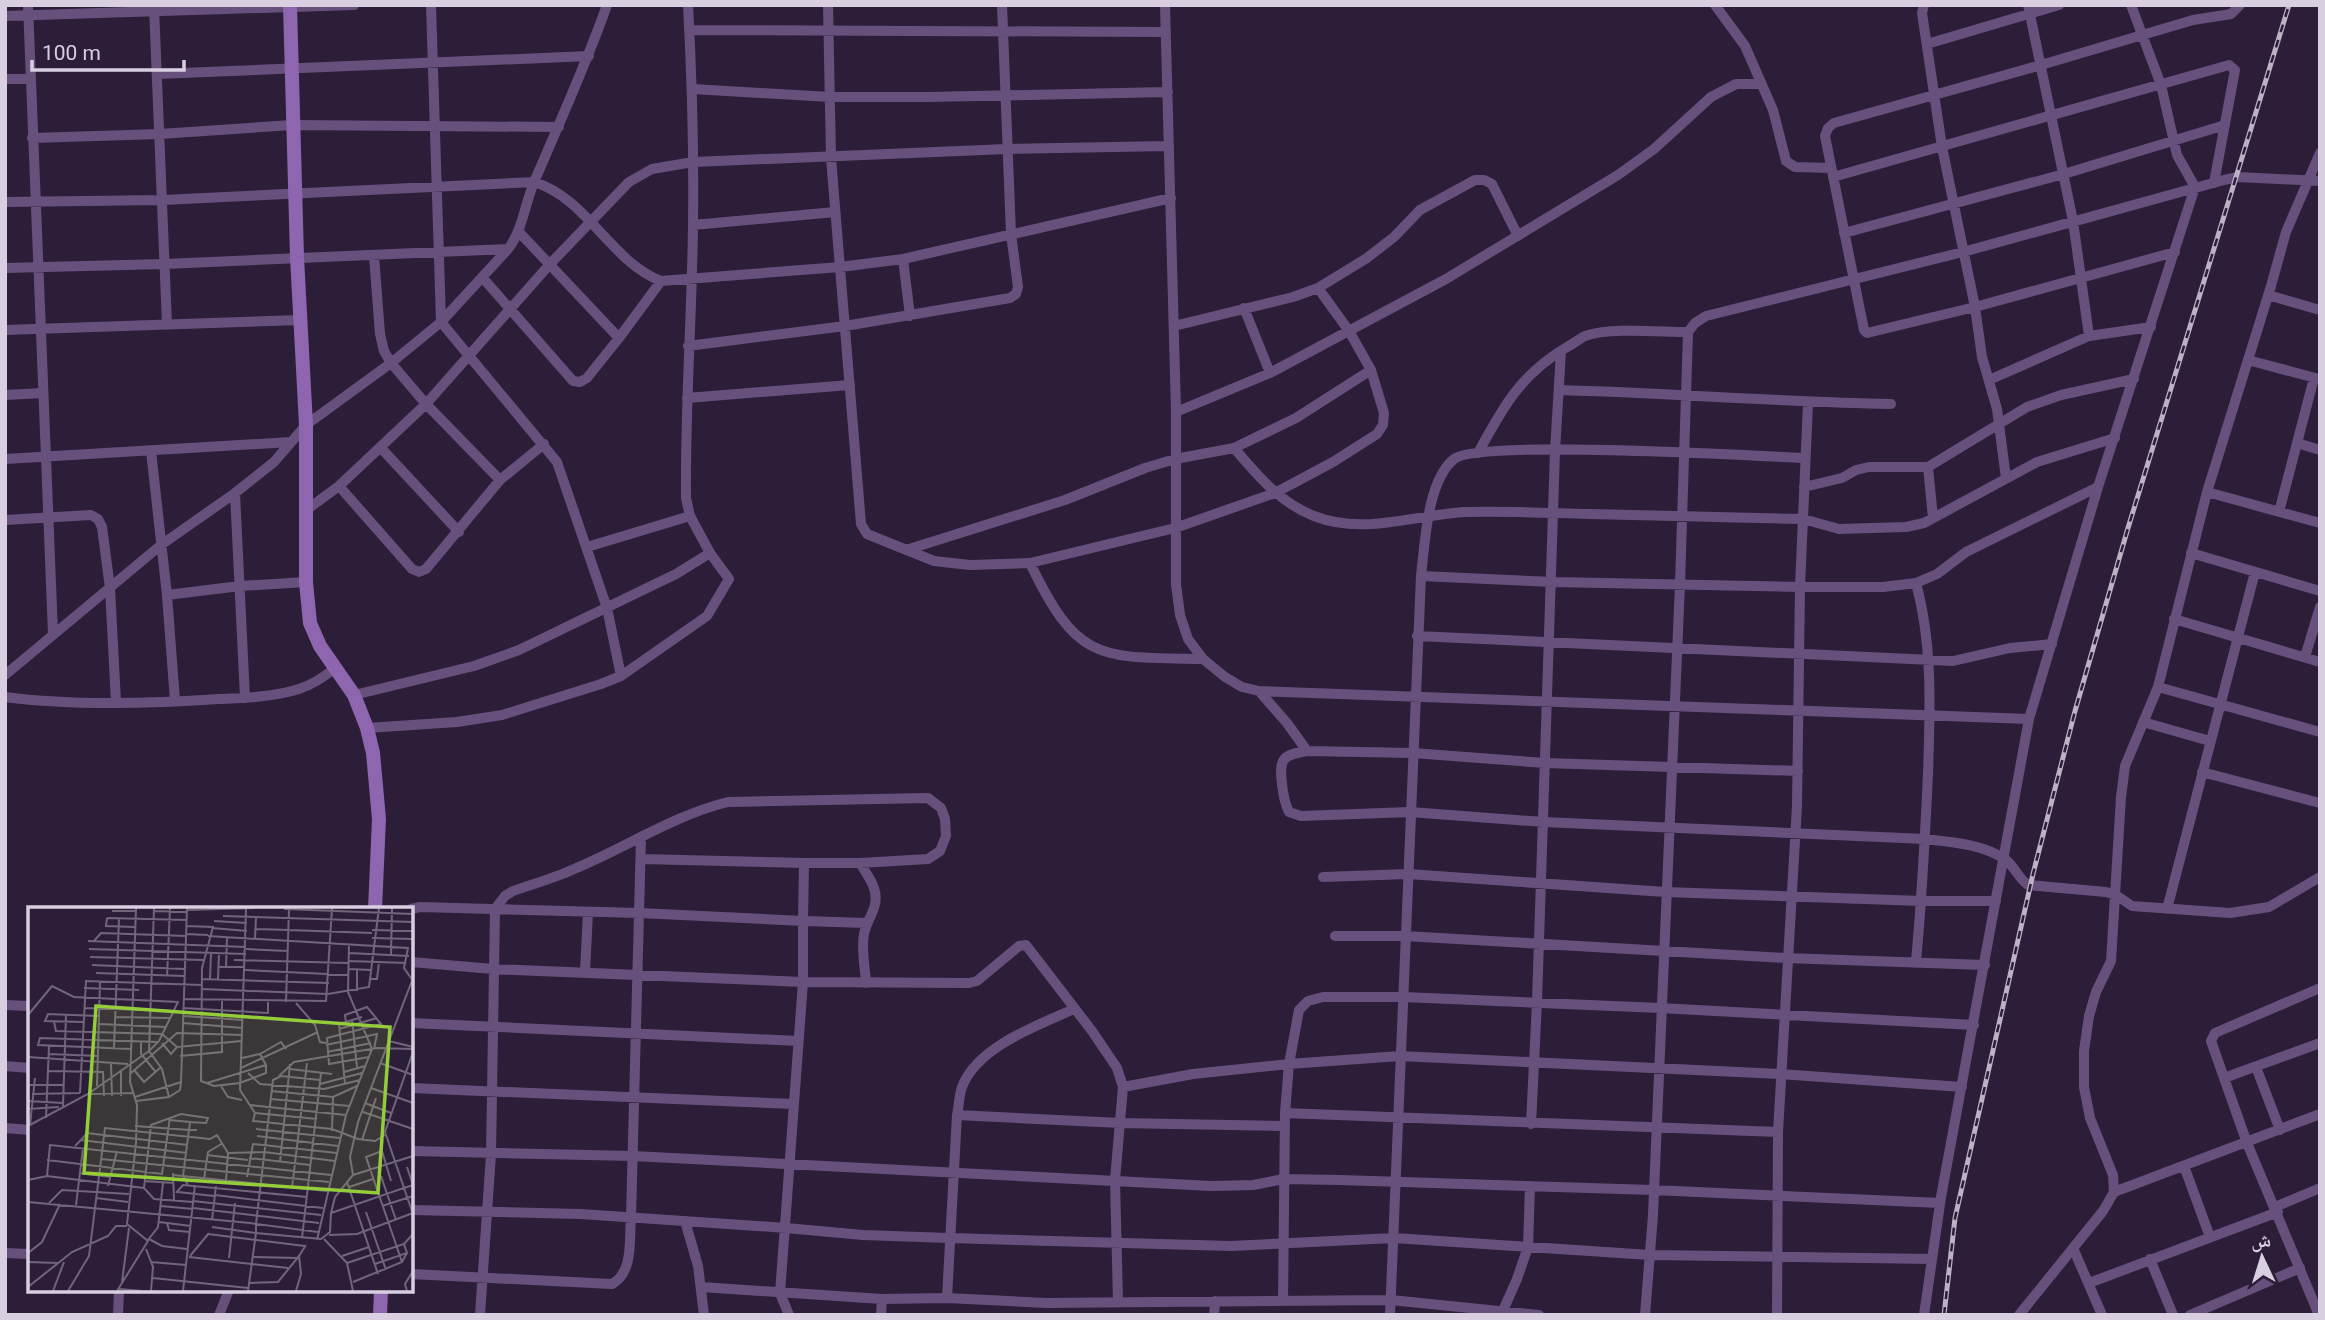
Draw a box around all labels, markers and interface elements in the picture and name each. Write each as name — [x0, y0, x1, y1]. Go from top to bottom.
scale bar — [32, 28, 184, 72]
text: 100 m — [42, 41, 101, 65]
inset map — [28, 907, 413, 1292]
north arrow — [2227, 1222, 2297, 1292]
text: ش — [2250, 1228, 2272, 1253]

